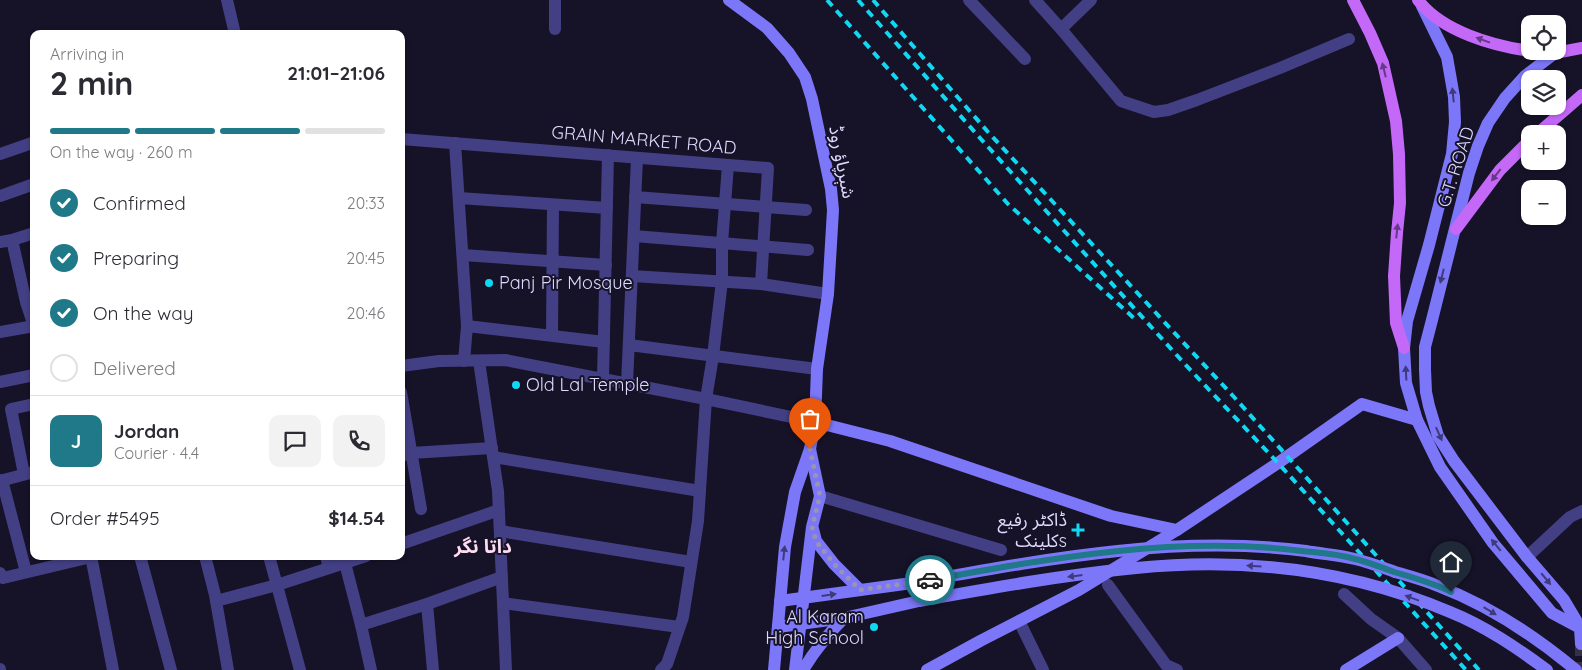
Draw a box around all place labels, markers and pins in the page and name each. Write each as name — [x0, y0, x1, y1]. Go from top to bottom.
place label: Panj Pir Mosque — [499, 271, 633, 294]
marker: Panj Pir Mosque — [483, 277, 495, 289]
place label: Old Lal Temple — [526, 373, 649, 396]
marker: Old Lal Temple — [510, 379, 522, 391]
pin — [789, 398, 831, 449]
place label: ڈاکٹر رفیع کلینکs — [998, 508, 1067, 552]
marker: ڈاکٹر رفیع کلینکs — [1071, 523, 1085, 537]
pin — [1430, 541, 1472, 592]
place label: Al Karam High School — [765, 605, 864, 649]
marker: Al Karam High School — [868, 621, 880, 633]

